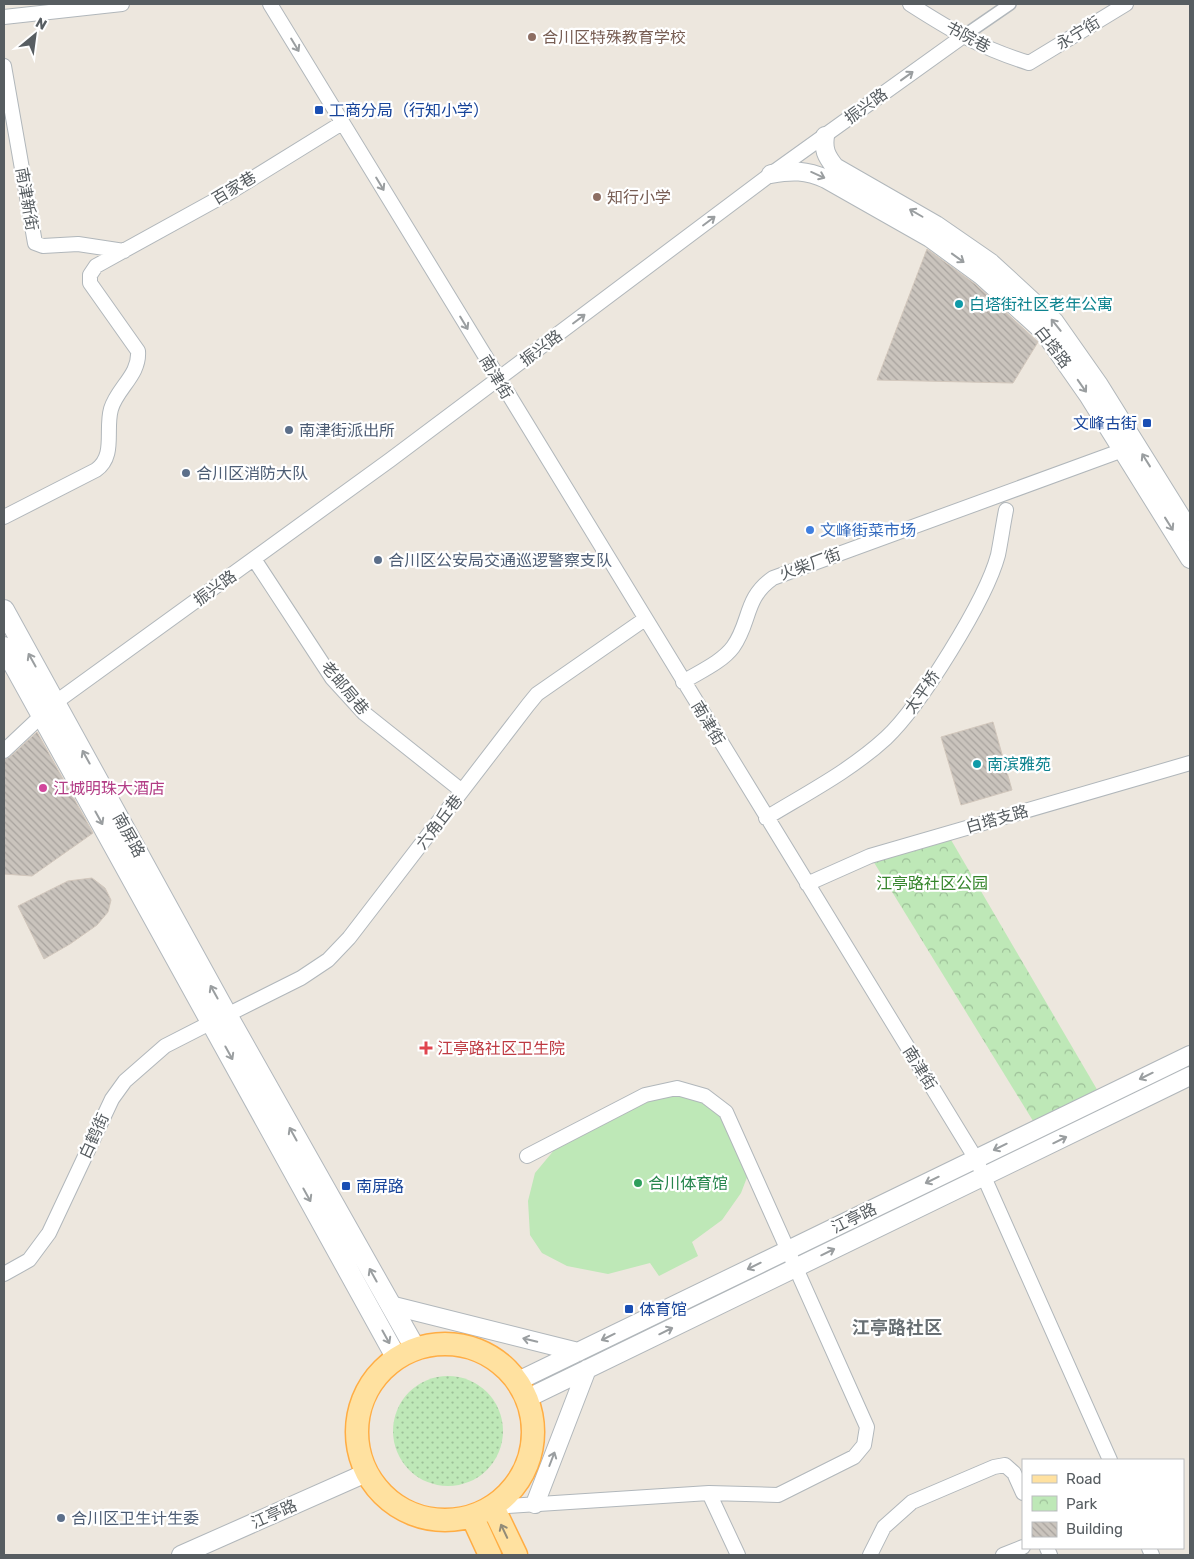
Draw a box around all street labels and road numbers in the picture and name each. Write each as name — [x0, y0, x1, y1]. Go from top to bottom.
street label: 永宁街 — [1053, 12, 1103, 54]
street label: 书院巷 — [942, 17, 994, 57]
street label: 振兴路 — [841, 84, 891, 128]
street label: 南津新街 — [12, 166, 42, 232]
street label: 百家巷 — [209, 167, 259, 209]
street label: 白塔路 — [1031, 322, 1075, 372]
street label: 振兴路 — [516, 326, 566, 370]
street label: 南津街 — [475, 352, 517, 402]
street label: 火柴厂街 — [777, 544, 843, 584]
street label: 振兴路 — [190, 566, 240, 610]
street label: 老邮局巷 — [317, 657, 373, 719]
street label: 太平桥 — [900, 667, 944, 717]
street label: 南津街 — [687, 698, 729, 748]
street label: 六角丘巷 — [412, 791, 466, 853]
street label: 白塔支路 — [964, 801, 1030, 837]
street label: 南屏路 — [109, 809, 149, 861]
street label: 南津街 — [899, 1043, 941, 1093]
street label: 白鹤街 — [75, 1110, 113, 1162]
street label: 江亭路 — [828, 1199, 880, 1237]
street label: 江亭路 — [248, 1496, 300, 1532]

